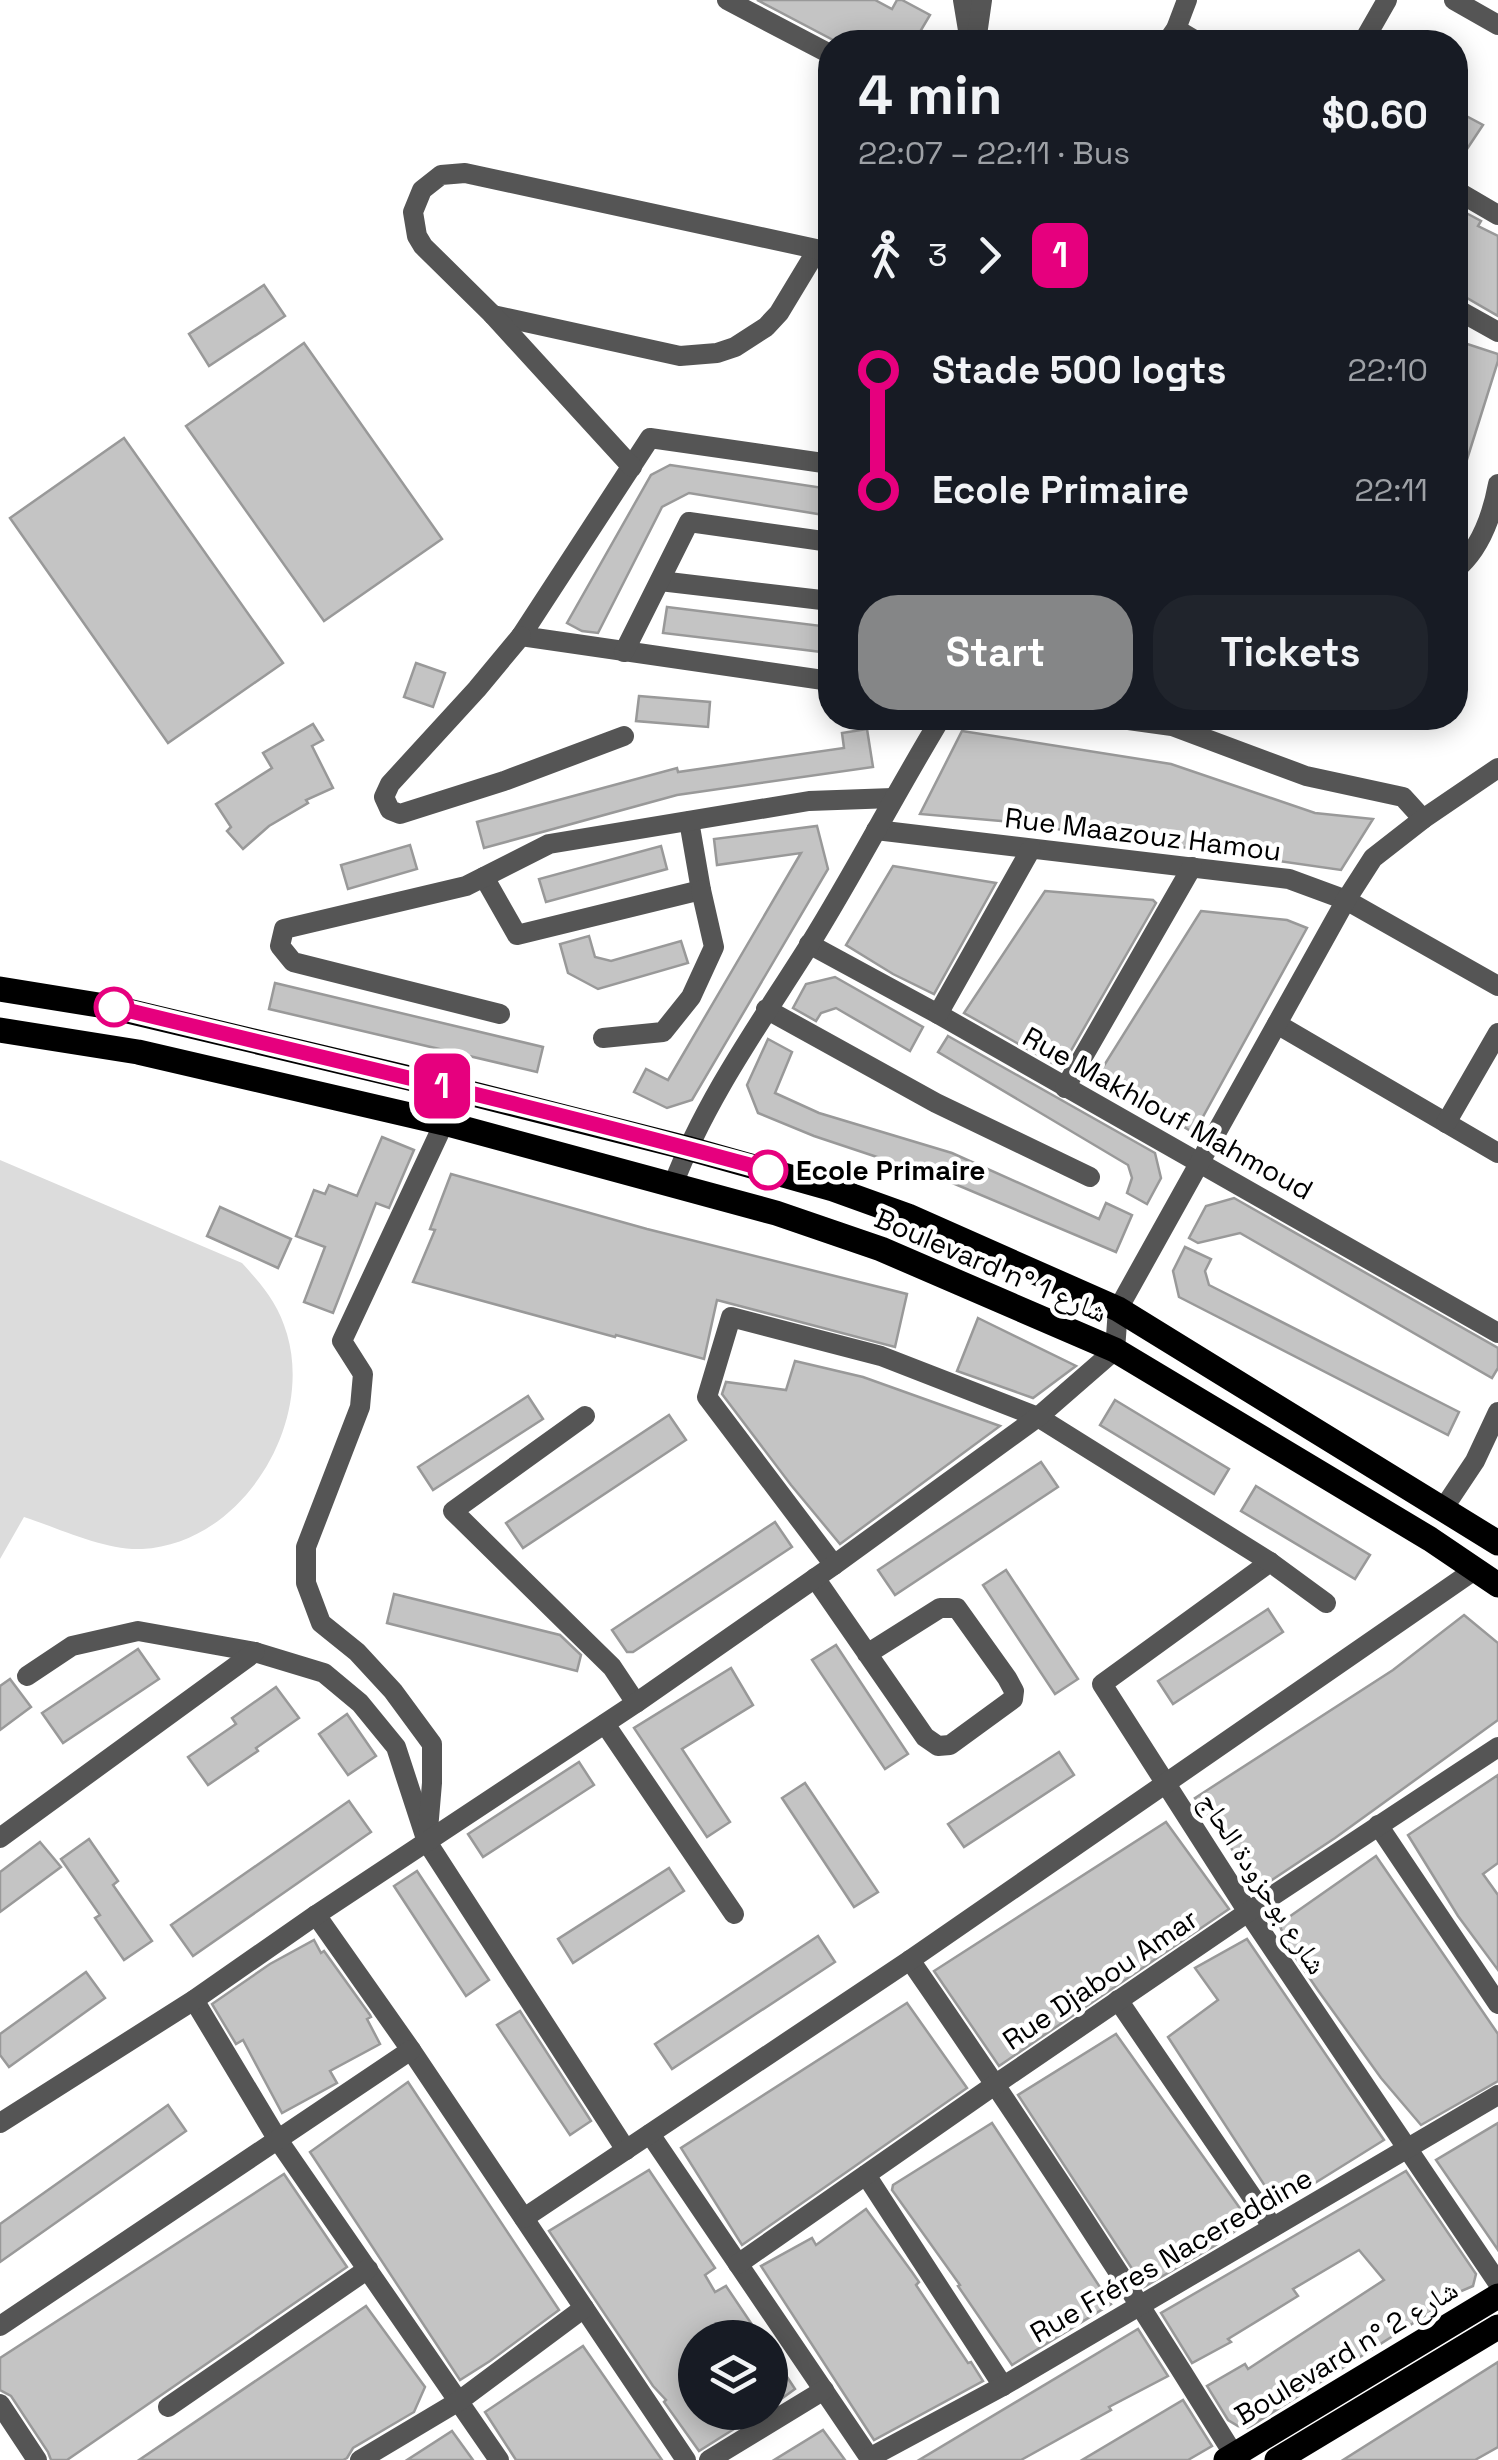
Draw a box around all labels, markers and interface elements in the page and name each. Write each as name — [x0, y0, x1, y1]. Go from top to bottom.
text: 4 min — [858, 60, 1002, 130]
text: $0.60 — [1322, 91, 1428, 139]
text: 22:07 – 22:11 · Bus — [858, 133, 1130, 173]
icon: walk — [858, 228, 913, 283]
icon: forward — [962, 228, 1017, 283]
text: 1 — [1052, 233, 1068, 277]
text: 3 — [928, 235, 947, 275]
text: Stade 500 logts — [932, 346, 1226, 394]
text: 22:10 — [1347, 350, 1428, 390]
text: Ecole Primaire — [932, 466, 1189, 514]
text: 22:11 — [1355, 470, 1428, 510]
button: Start — [858, 595, 1133, 710]
button: Tickets — [1153, 595, 1428, 710]
street label: Rue Maazouz Hamou — [1003, 799, 1283, 869]
unlabelled marker — [95, 988, 133, 1026]
street label: Rue Makhlouf Mahmoud — [1017, 1018, 1319, 1208]
line badge: 1 — [410, 1054, 474, 1118]
text: 1 — [434, 1064, 450, 1108]
marker: Ecole Primaire — [749, 1151, 787, 1189]
place label: Ecole Primaire — [796, 1152, 986, 1188]
street label: Boulevard n° شارع 1 — [869, 1200, 1113, 1330]
street label: شارع بوحزودة الحاج — [1191, 1785, 1335, 1981]
street label: Rue Djabou Amar — [995, 1900, 1205, 2058]
street label: Rue Fréres Nacereddine — [1024, 2159, 1318, 2351]
street label: Boulevard n° شارع 2 — [1228, 2271, 1464, 2433]
map controls — [678, 2320, 788, 2430]
button: layers — [678, 2320, 788, 2430]

